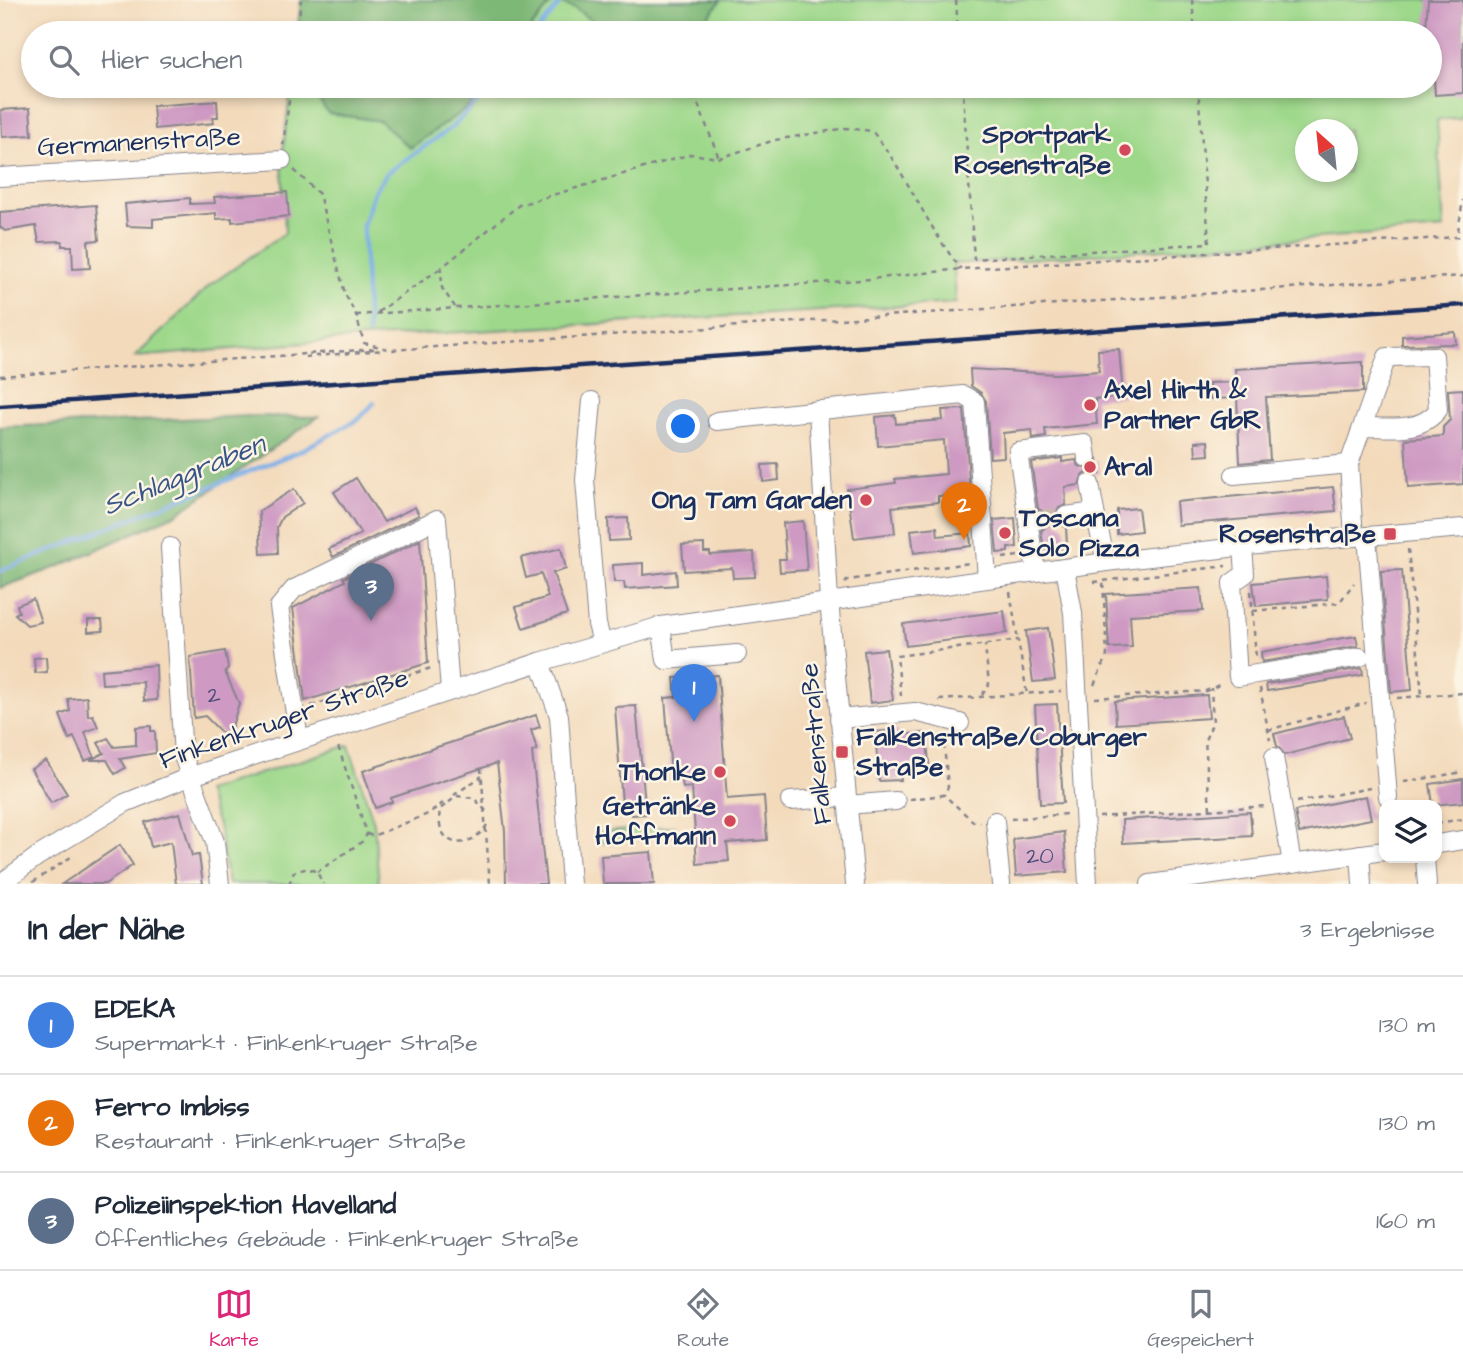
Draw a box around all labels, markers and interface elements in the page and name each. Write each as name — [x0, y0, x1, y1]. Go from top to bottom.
search box — [21, 21, 1442, 98]
icon: search — [45, 41, 83, 79]
text: Hier suchen — [101, 42, 242, 78]
place label: Sportpark Rosenstraße — [954, 117, 1112, 183]
street label: Germanenstraße — [36, 119, 242, 165]
north arrow — [1295, 119, 1358, 182]
marker: Sportpark Rosenstraße — [1117, 142, 1133, 158]
place label: Axel Hirth & Partner GbR — [1104, 372, 1262, 438]
marker: Axel Hirth & Partner GbR — [1082, 397, 1098, 413]
your location — [666, 409, 700, 443]
water label: Schlaggraben — [97, 424, 273, 526]
place label: Aral — [1104, 449, 1152, 485]
marker: Aral — [1082, 459, 1098, 475]
place label: Ong Tam Garden — [652, 482, 852, 521]
pin: 2 — [941, 482, 987, 540]
marker: Ong Tam Garden — [858, 492, 874, 508]
place label: Toscana Solo Pizza — [1018, 500, 1140, 566]
place label: Rosenstraße — [1219, 516, 1376, 552]
marker: Toscana Solo Pizza — [997, 525, 1013, 541]
marker: Rosenstraße — [1382, 526, 1398, 542]
pin: 3 — [348, 563, 394, 621]
street label: Finkenkruger Straße — [155, 659, 414, 780]
street label: Falkenstraße — [791, 662, 841, 826]
pin: 1 — [671, 664, 717, 722]
house number: 2 — [207, 679, 221, 711]
place label: Falkenstraße/Coburger Straße — [855, 719, 1148, 785]
marker: Falkenstraße/Coburger Straße — [834, 744, 850, 760]
place label: Thonke — [618, 754, 706, 790]
marker: Thonke — [712, 764, 728, 780]
place label: Getränke Hoffmann — [595, 788, 716, 854]
map controls — [1379, 800, 1442, 863]
button: layers — [1379, 800, 1442, 863]
marker: Getränke Hoffmann — [722, 813, 738, 829]
house number: 20 — [1026, 840, 1054, 872]
text: In der Nähe — [28, 909, 185, 951]
text: 3 Ergebnisse — [1300, 914, 1435, 946]
text: EDEKA — [95, 991, 175, 1027]
text: 1 — [50, 1009, 52, 1041]
text: 130 m — [1379, 1009, 1435, 1041]
text: Supermarkt · Finkenkruger Straße — [95, 1027, 478, 1059]
text: Ferro Imbiss — [95, 1089, 250, 1125]
text: 2 — [44, 1107, 58, 1139]
text: 130 m — [1379, 1107, 1435, 1139]
text: Restaurant · Finkenkruger Straße — [95, 1125, 466, 1157]
text: Polizeiinspektion Havelland — [95, 1187, 396, 1223]
text: 3 — [45, 1205, 57, 1237]
text: 160 m — [1376, 1205, 1435, 1237]
text: Öffentliches Gebäude · Finkenkruger Straße — [95, 1223, 579, 1255]
tab: Karte — [209, 1285, 259, 1354]
tab: Route — [677, 1285, 729, 1354]
tab: Gespeichert — [1147, 1285, 1254, 1354]

